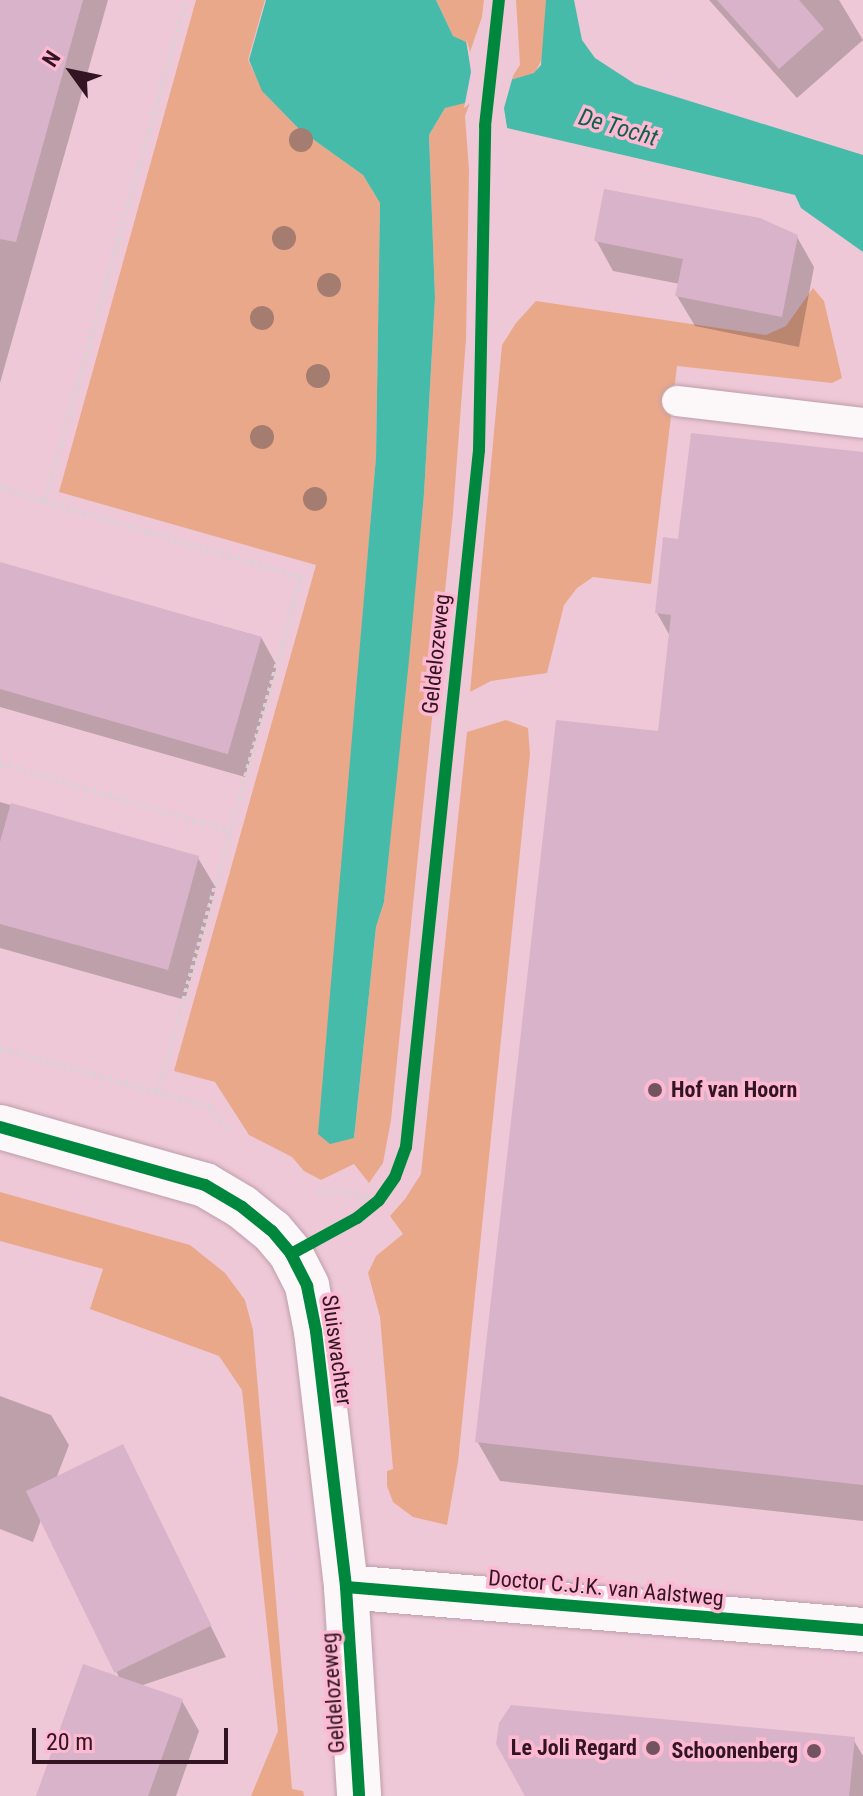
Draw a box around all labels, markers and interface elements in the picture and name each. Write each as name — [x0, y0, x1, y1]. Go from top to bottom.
north arrow — [32, 32, 112, 112]
text: N — [37, 46, 66, 71]
water label: De Tocht — [575, 103, 661, 153]
street label: Geldelozeweg — [417, 593, 455, 715]
place label: Hof van Hoorn — [671, 1077, 797, 1103]
marker: Hof van Hoorn — [646, 1081, 664, 1099]
street label: Sluiswachter — [316, 1293, 358, 1407]
street label: Doctor C.J.K. van Aalstweg — [487, 1565, 725, 1611]
street label: Geldelozeweg — [316, 1632, 350, 1754]
scale bar — [36, 1712, 232, 1762]
text: 20 m — [46, 1728, 93, 1756]
place label: Le Joli Regard — [511, 1735, 637, 1761]
place label: Schoonenberg — [672, 1738, 798, 1764]
marker: Le Joli Regard — [644, 1739, 662, 1757]
marker: Schoonenberg — [805, 1742, 823, 1760]

